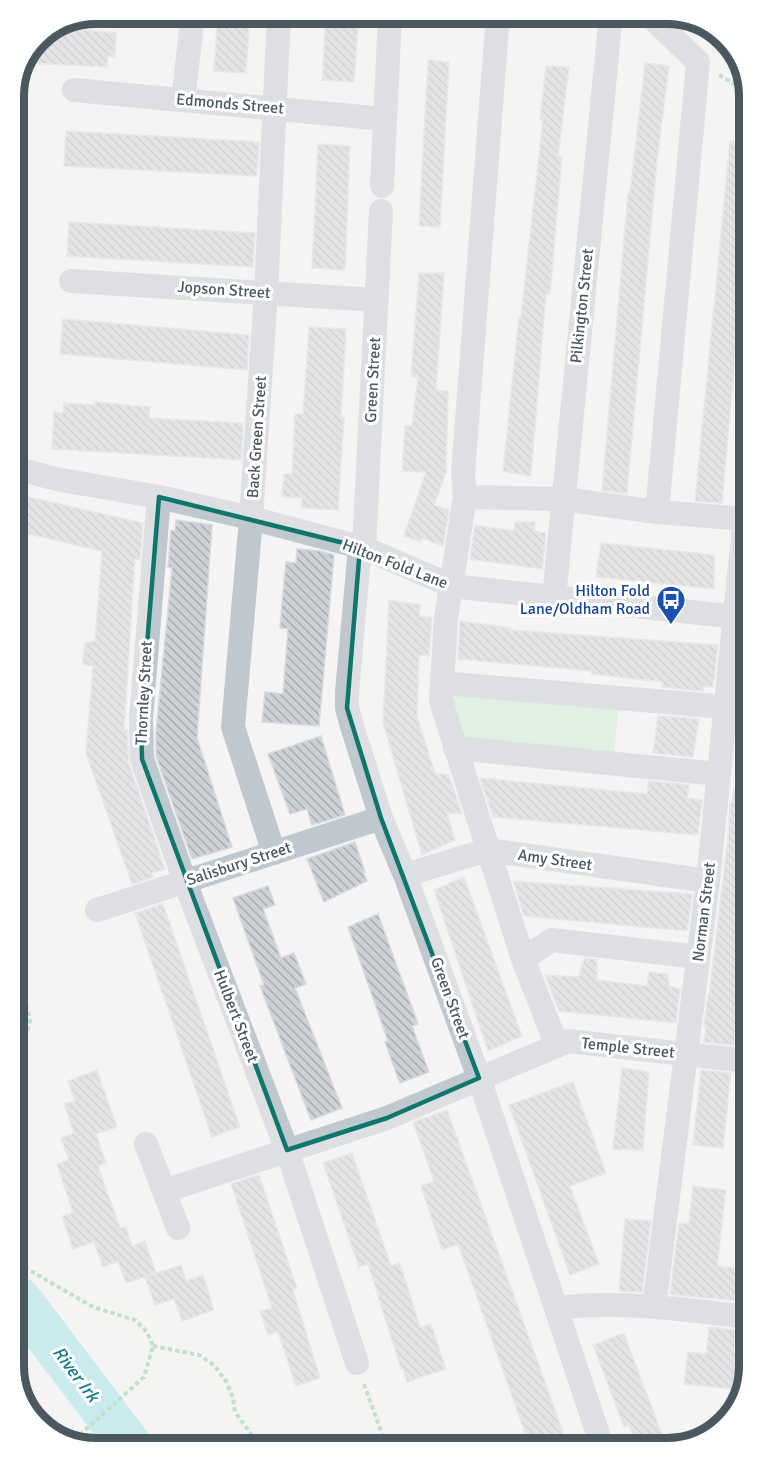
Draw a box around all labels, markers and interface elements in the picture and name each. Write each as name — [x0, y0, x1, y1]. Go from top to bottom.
street label: Edmonds Street — [175, 89, 285, 119]
street label: Pilkington Street — [566, 247, 598, 364]
street label: Jopson Street — [177, 277, 272, 303]
street label: Green Street — [361, 336, 385, 423]
street label: Back Green Street — [243, 375, 271, 499]
street label: Hilton Fold Lane — [339, 535, 451, 593]
place label: Hilton Fold Lane/Oldham Road — [520, 581, 650, 619]
bus stop icon: Hilton Fold Lane/Oldham Road — [655, 584, 687, 626]
street label: Thornley Street — [131, 640, 157, 746]
street label: Salisbury Street — [184, 838, 294, 890]
street label: Amy Street — [516, 845, 594, 875]
street label: Norman Street — [688, 861, 720, 963]
street label: Green Street — [426, 954, 474, 1042]
street label: Hulbert Street — [209, 967, 263, 1066]
street label: Temple Street — [580, 1033, 676, 1063]
water label: River Irk — [48, 1342, 105, 1408]

